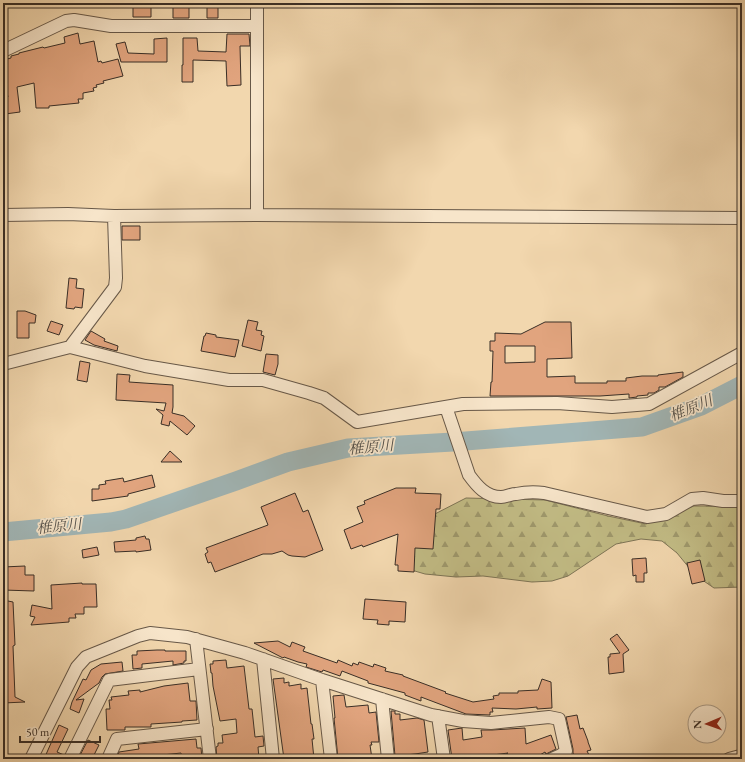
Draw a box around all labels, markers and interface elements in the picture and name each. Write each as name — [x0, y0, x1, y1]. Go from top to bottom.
water label: 椎原川 — [666, 390, 717, 425]
water label: 椎原川 — [348, 435, 396, 458]
water label: 椎原川 — [36, 513, 84, 537]
north arrow — [687, 704, 727, 744]
scale bar — [20, 718, 100, 744]
text: N — [690, 720, 704, 729]
text: 50 m — [26, 724, 50, 740]

